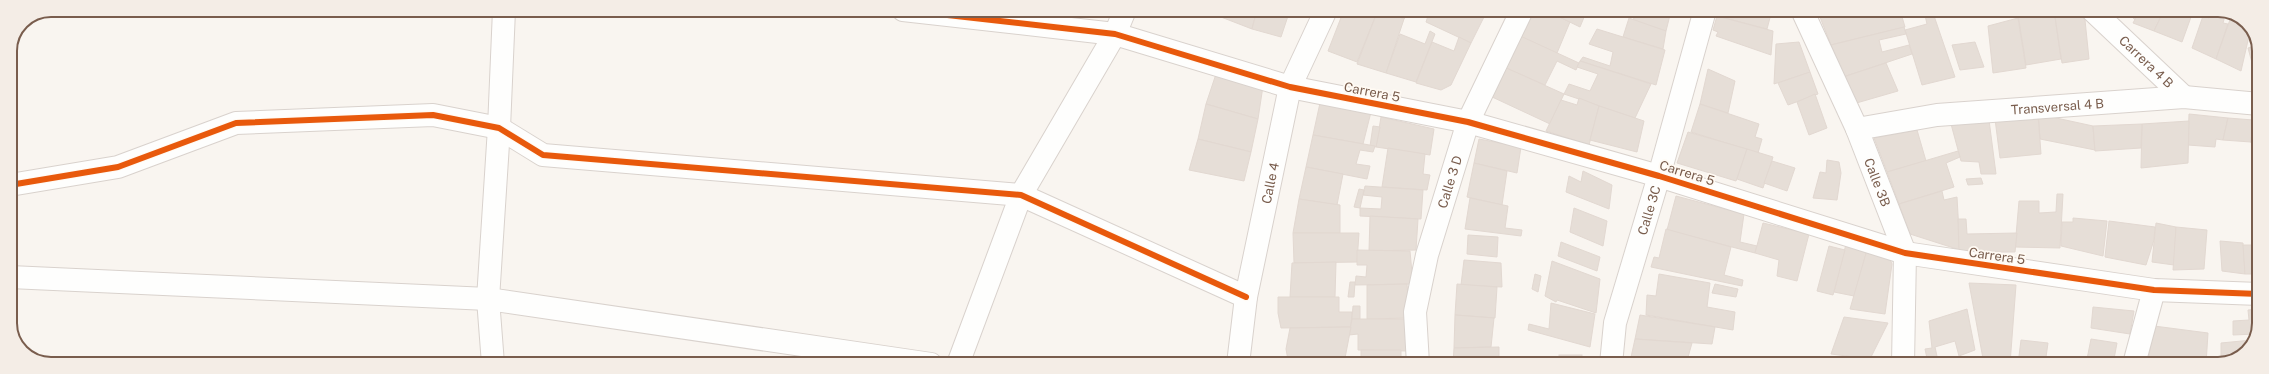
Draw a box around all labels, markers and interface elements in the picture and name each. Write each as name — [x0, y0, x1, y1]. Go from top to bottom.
street label: Carrera 4 B — [2116, 32, 2177, 91]
street label: Carrera 5 — [1343, 79, 1401, 105]
street label: Transversal 4 B — [2010, 95, 2104, 117]
street label: Calle 3 D — [1434, 154, 1465, 210]
street label: Calle 3B — [1861, 156, 1894, 208]
street label: Carrera 5 — [1658, 157, 1716, 189]
street label: Calle 4 — [1258, 161, 1282, 205]
street label: Calle 3C — [1634, 183, 1663, 237]
street label: Carrera 5 — [1968, 245, 2026, 267]

